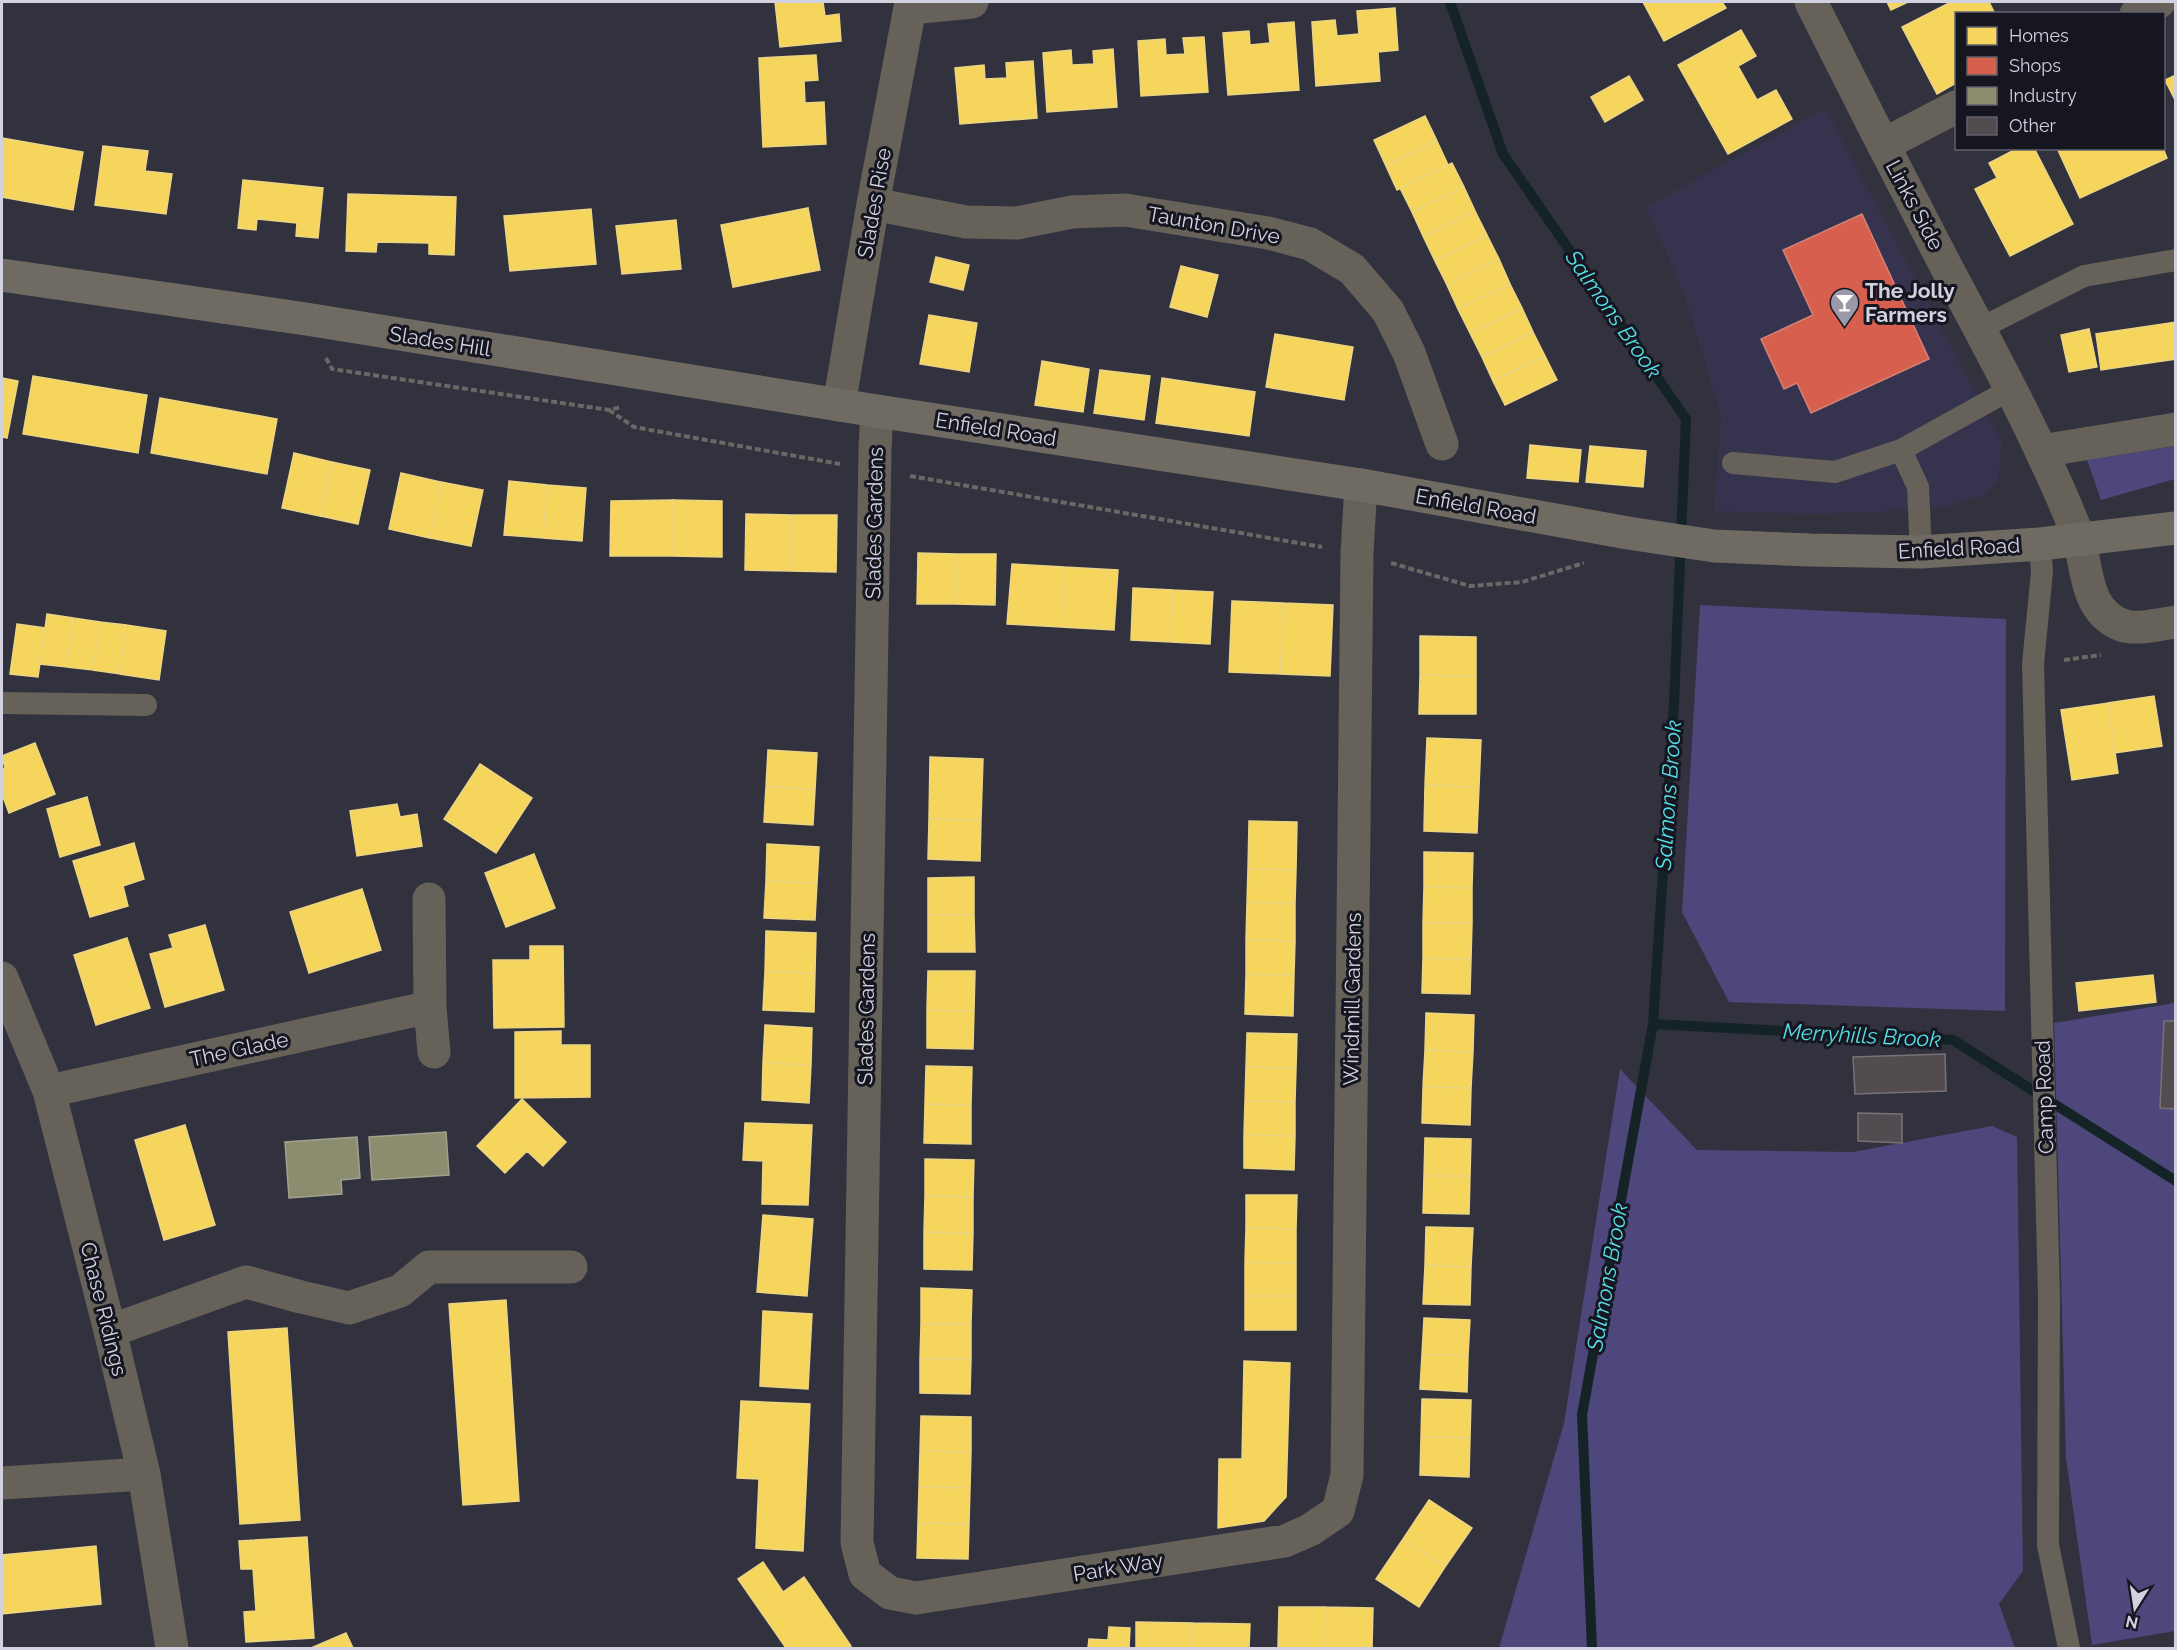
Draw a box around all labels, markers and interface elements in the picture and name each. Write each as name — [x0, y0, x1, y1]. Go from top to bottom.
legend — [1955, 12, 2165, 150]
text: Homes — [2009, 25, 2069, 46]
text: Shops — [2009, 55, 2061, 76]
text: Industry — [2009, 85, 2077, 106]
text: Other — [2009, 115, 2057, 136]
street label: Slades Rise — [852, 146, 896, 260]
street label: Links Side — [1881, 156, 1949, 254]
street label: Taunton Drive — [1146, 201, 1282, 249]
water label: Salmons Brook — [1560, 244, 1668, 383]
place label: The Jolly Farmers — [1865, 278, 1955, 327]
bar icon: The Jolly Farmers — [1828, 286, 1860, 328]
street label: Slades Hill — [388, 321, 493, 361]
street label: Enfield Road — [934, 407, 1058, 451]
street label: Slades Gardens — [860, 447, 888, 599]
street label: Enfield Road — [1414, 483, 1538, 529]
street label: Enfield Road — [1897, 532, 2021, 564]
water label: Salmons Brook — [1650, 719, 1686, 872]
street label: Windmill Gardens — [1338, 912, 1366, 1086]
street label: Slades Gardens — [852, 933, 880, 1085]
water label: Merryhills Brook — [1782, 1018, 1942, 1052]
street label: The Glade — [187, 1026, 291, 1072]
street label: Camp Road — [2030, 1040, 2058, 1154]
water label: Salmons Brook — [1581, 1201, 1633, 1354]
street label: Chase Ridings — [75, 1239, 133, 1379]
street label: Park Way — [1071, 1548, 1165, 1586]
north arrow — [2105, 1578, 2165, 1638]
text: N — [2124, 1612, 2140, 1633]

